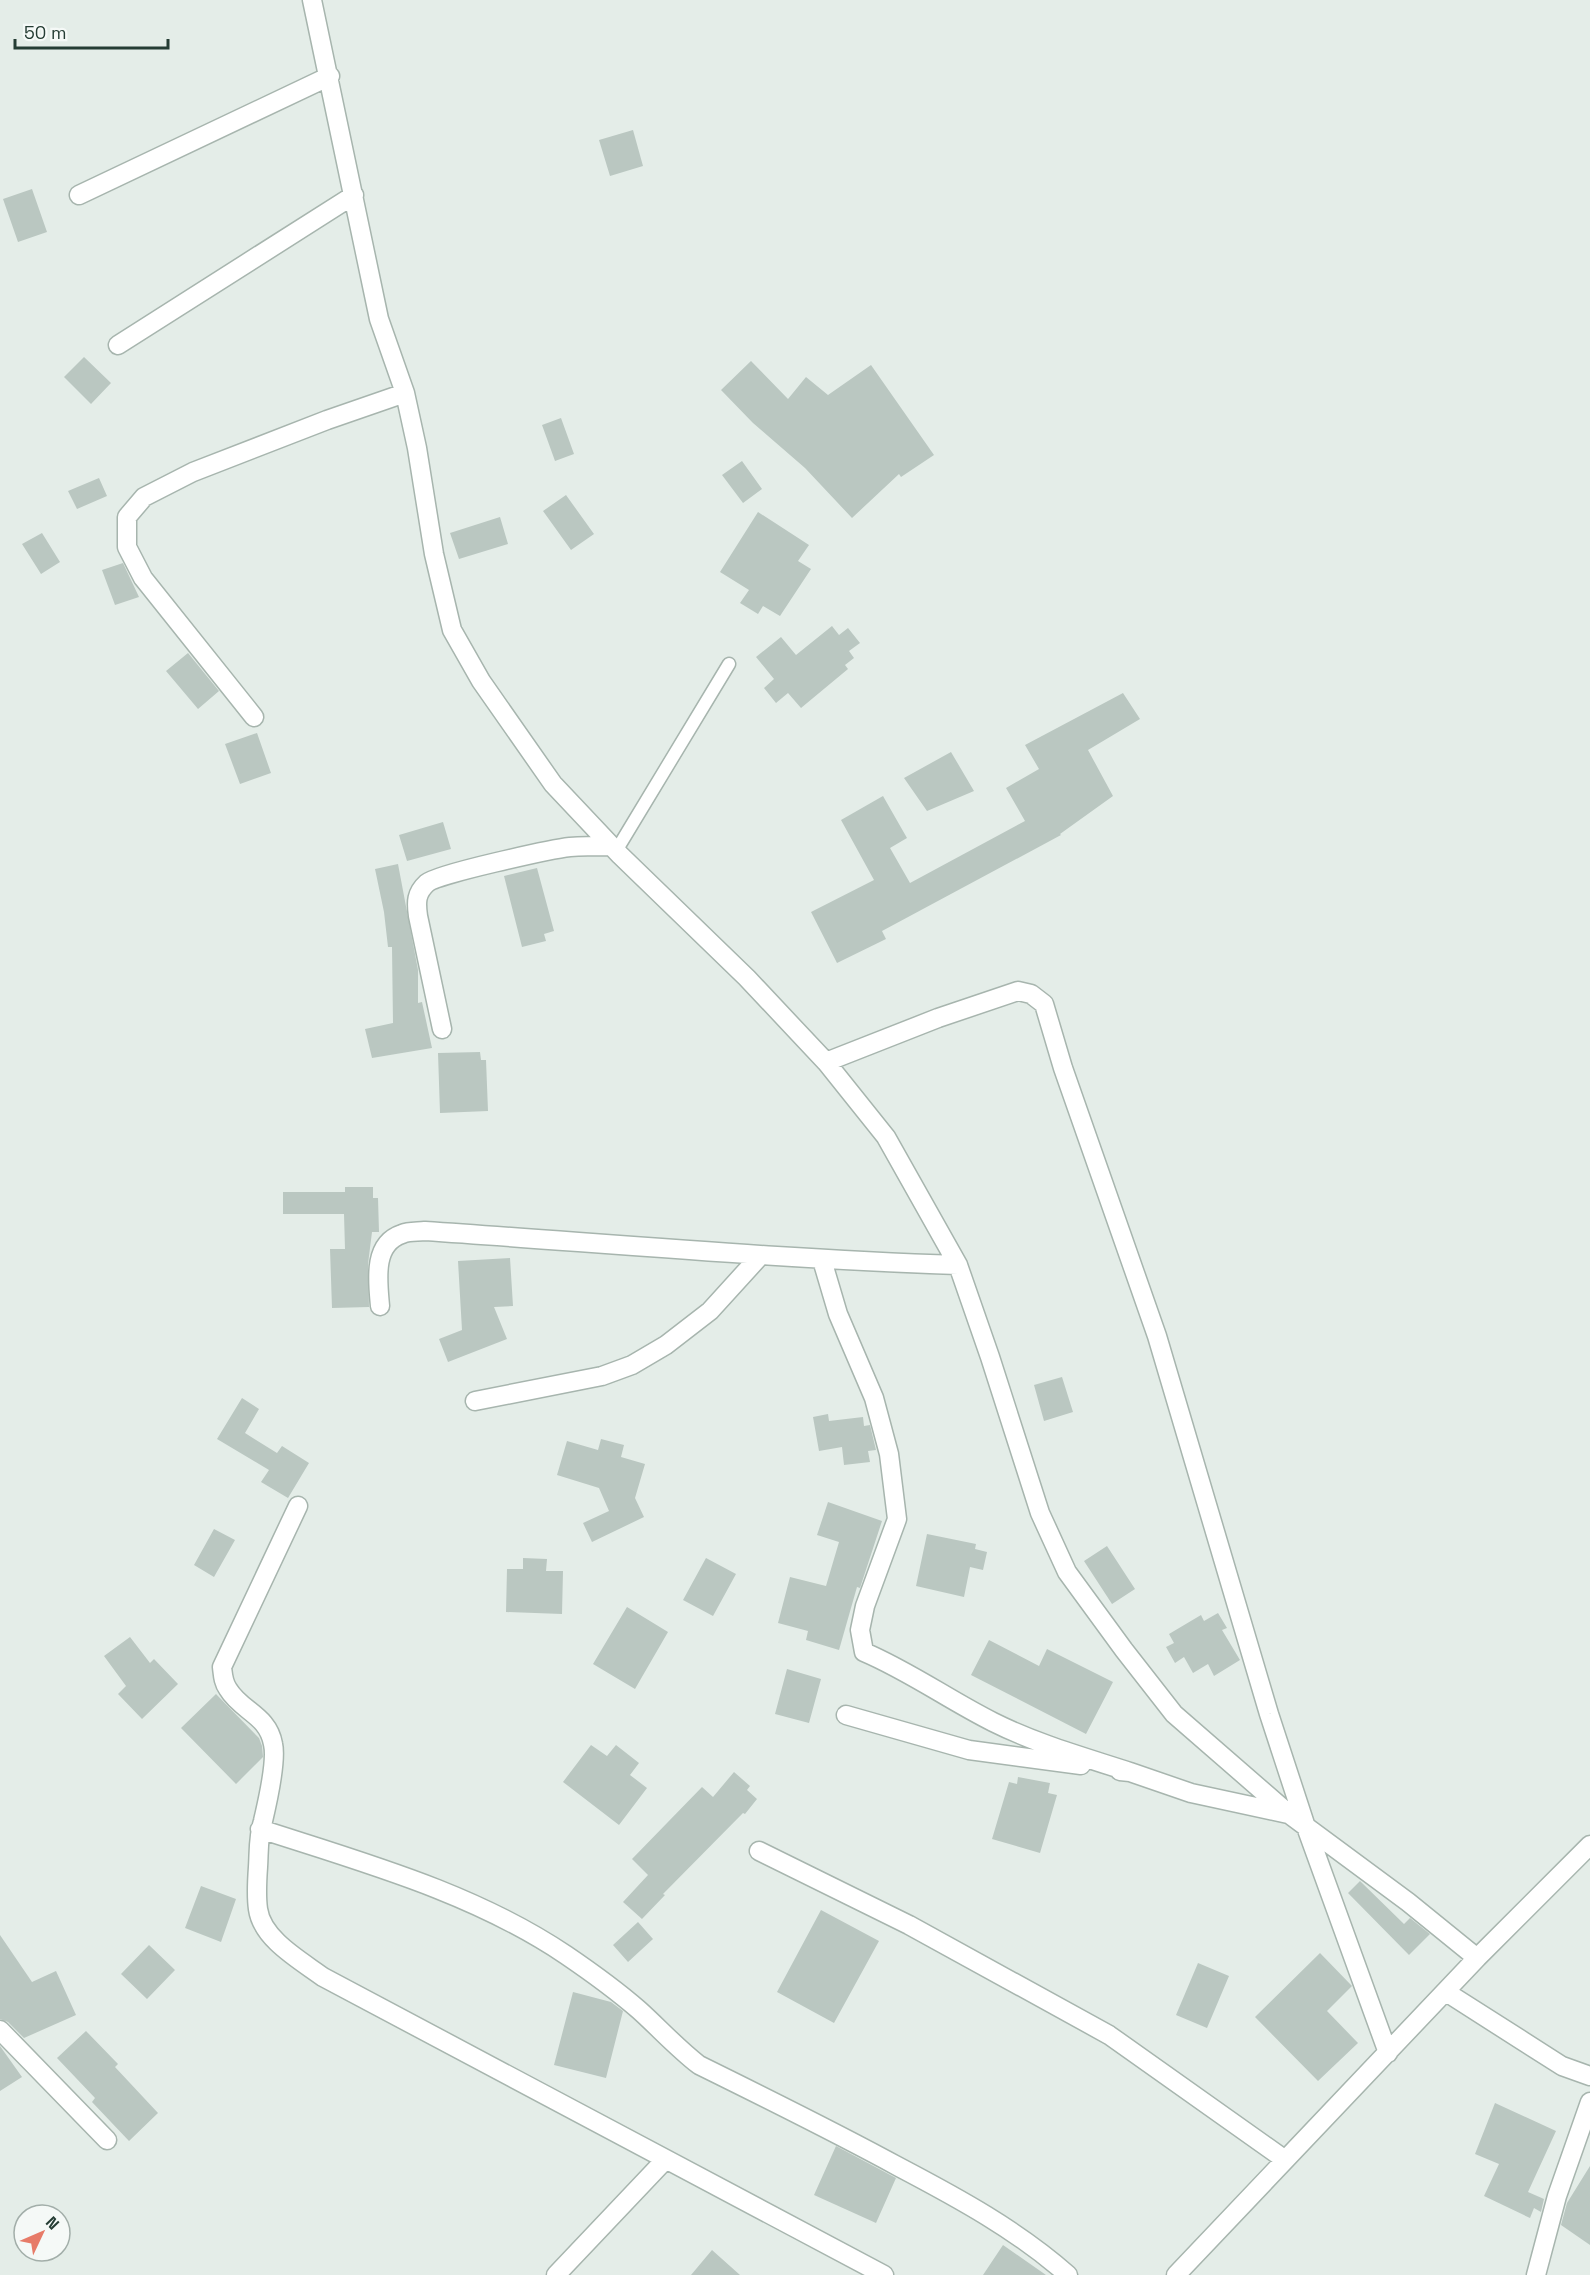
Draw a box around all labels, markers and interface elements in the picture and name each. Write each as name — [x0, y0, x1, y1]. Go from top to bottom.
scale bar — [15, 12, 168, 50]
text: 50 m — [24, 21, 66, 44]
north arrow — [12, 2203, 72, 2263]
text: N — [41, 2212, 64, 2234]

